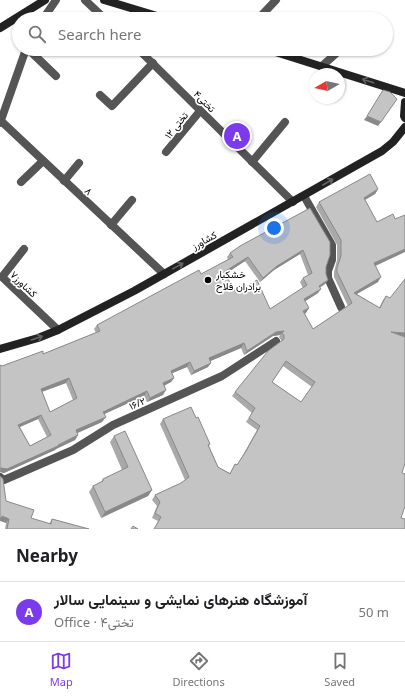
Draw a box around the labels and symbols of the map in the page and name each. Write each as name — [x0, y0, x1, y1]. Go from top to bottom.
north arrow — [309, 68, 345, 104]
one-way arrow — [362, 77, 375, 84]
street label: تختی۴ — [191, 87, 219, 115]
street label: ۱۲ تختی — [161, 109, 191, 141]
pin: A — [224, 121, 250, 151]
one-way arrow — [322, 178, 334, 185]
street label: ۸ — [82, 184, 96, 198]
your location — [264, 218, 284, 238]
street label: کشاورز — [188, 227, 220, 253]
one-way arrow — [172, 262, 184, 270]
place label: خشکبار برادران فلاح — [215, 267, 261, 293]
street label: ۷کشاورز — [7, 268, 41, 301]
marker: خشکبار برادران فلاح — [203, 275, 213, 285]
one-way arrow — [31, 334, 44, 341]
street label: ۱۶/۲ — [127, 393, 147, 413]

